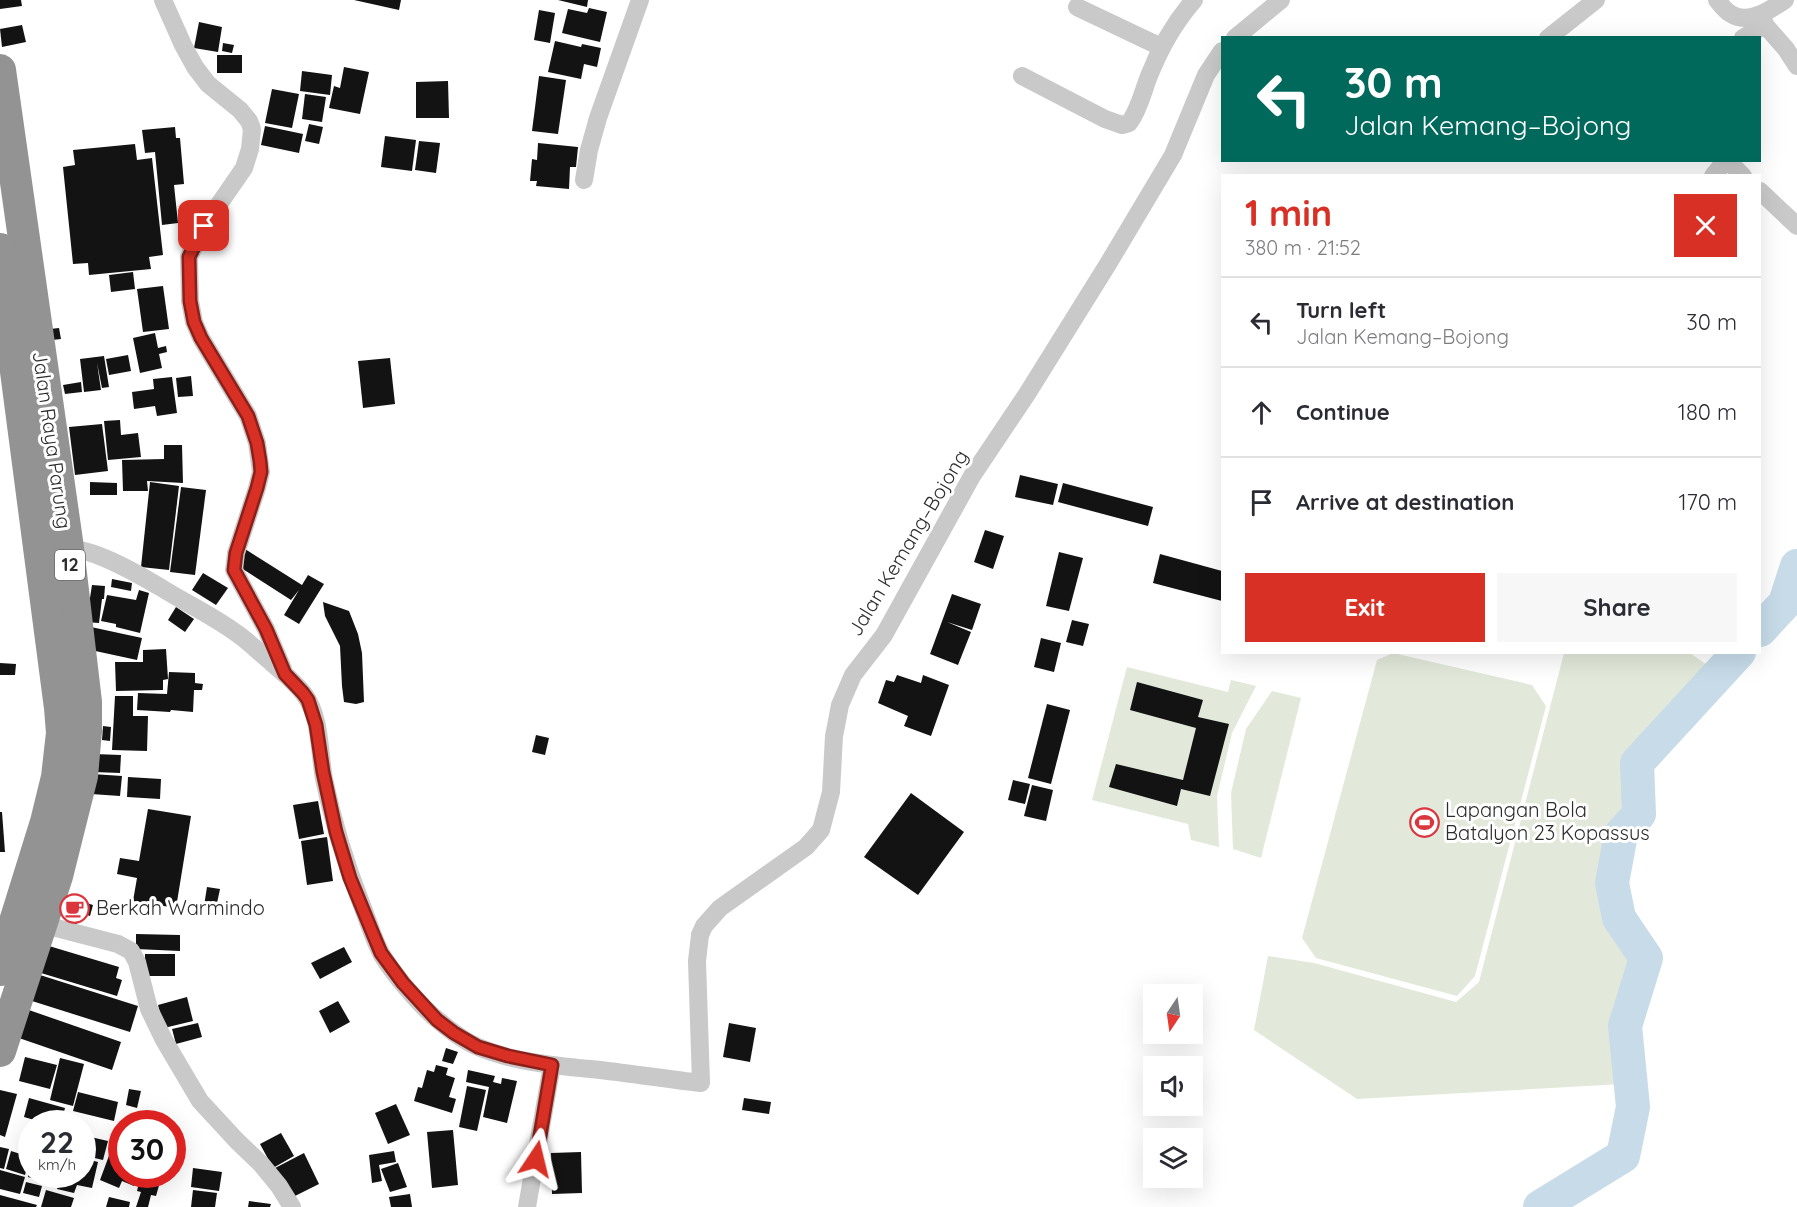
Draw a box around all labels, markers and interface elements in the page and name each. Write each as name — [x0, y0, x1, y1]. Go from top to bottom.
text: 30 m — [1344, 56, 1443, 109]
icon: left — [1245, 60, 1323, 138]
text: Jalan Kemang–Bojong — [1344, 108, 1631, 142]
text: 1 min — [1245, 190, 1332, 235]
button: close — [1674, 194, 1737, 257]
pin — [178, 200, 229, 251]
icon: arrive — [187, 209, 220, 242]
text: 380 m · 21:52 — [1245, 235, 1361, 260]
text: Turn left — [1296, 296, 1386, 324]
icon: left — [1245, 306, 1278, 339]
text: 30 m — [1686, 308, 1737, 336]
text: Jalan Kemang–Bojong — [1296, 324, 1509, 349]
street label: Jalan Raya Parung — [28, 350, 77, 530]
icon: ahead — [1245, 396, 1278, 429]
text: Continue — [1296, 398, 1390, 426]
text: 180 m — [1678, 398, 1737, 426]
street label: Jalan Kemang–Bojong — [842, 445, 973, 640]
icon: arrive — [1245, 486, 1278, 519]
text: Arrive at destination — [1296, 488, 1514, 516]
text: 170 m — [1678, 488, 1737, 516]
road number: 12 — [55, 550, 85, 580]
button: Exit — [1245, 573, 1485, 642]
button: Share — [1497, 573, 1737, 642]
place label: Lapangan Bola Batalyon 23 Kopassus — [1445, 797, 1650, 845]
sports icon: Lapangan Bola Batalyon 23 Kopassus — [1408, 806, 1440, 838]
cafe icon: Berkah Warmindo — [59, 892, 91, 924]
place label: Berkah Warmindo — [96, 895, 265, 920]
north arrow — [1143, 984, 1203, 1044]
map controls — [1143, 984, 1203, 1188]
button: sound — [1143, 1056, 1203, 1116]
speed limit sign: 30 — [108, 1110, 186, 1188]
text: 22 — [40, 1123, 74, 1161]
position arrow — [504, 1127, 568, 1191]
button: layers — [1143, 1128, 1203, 1188]
text: km/h — [38, 1155, 76, 1174]

